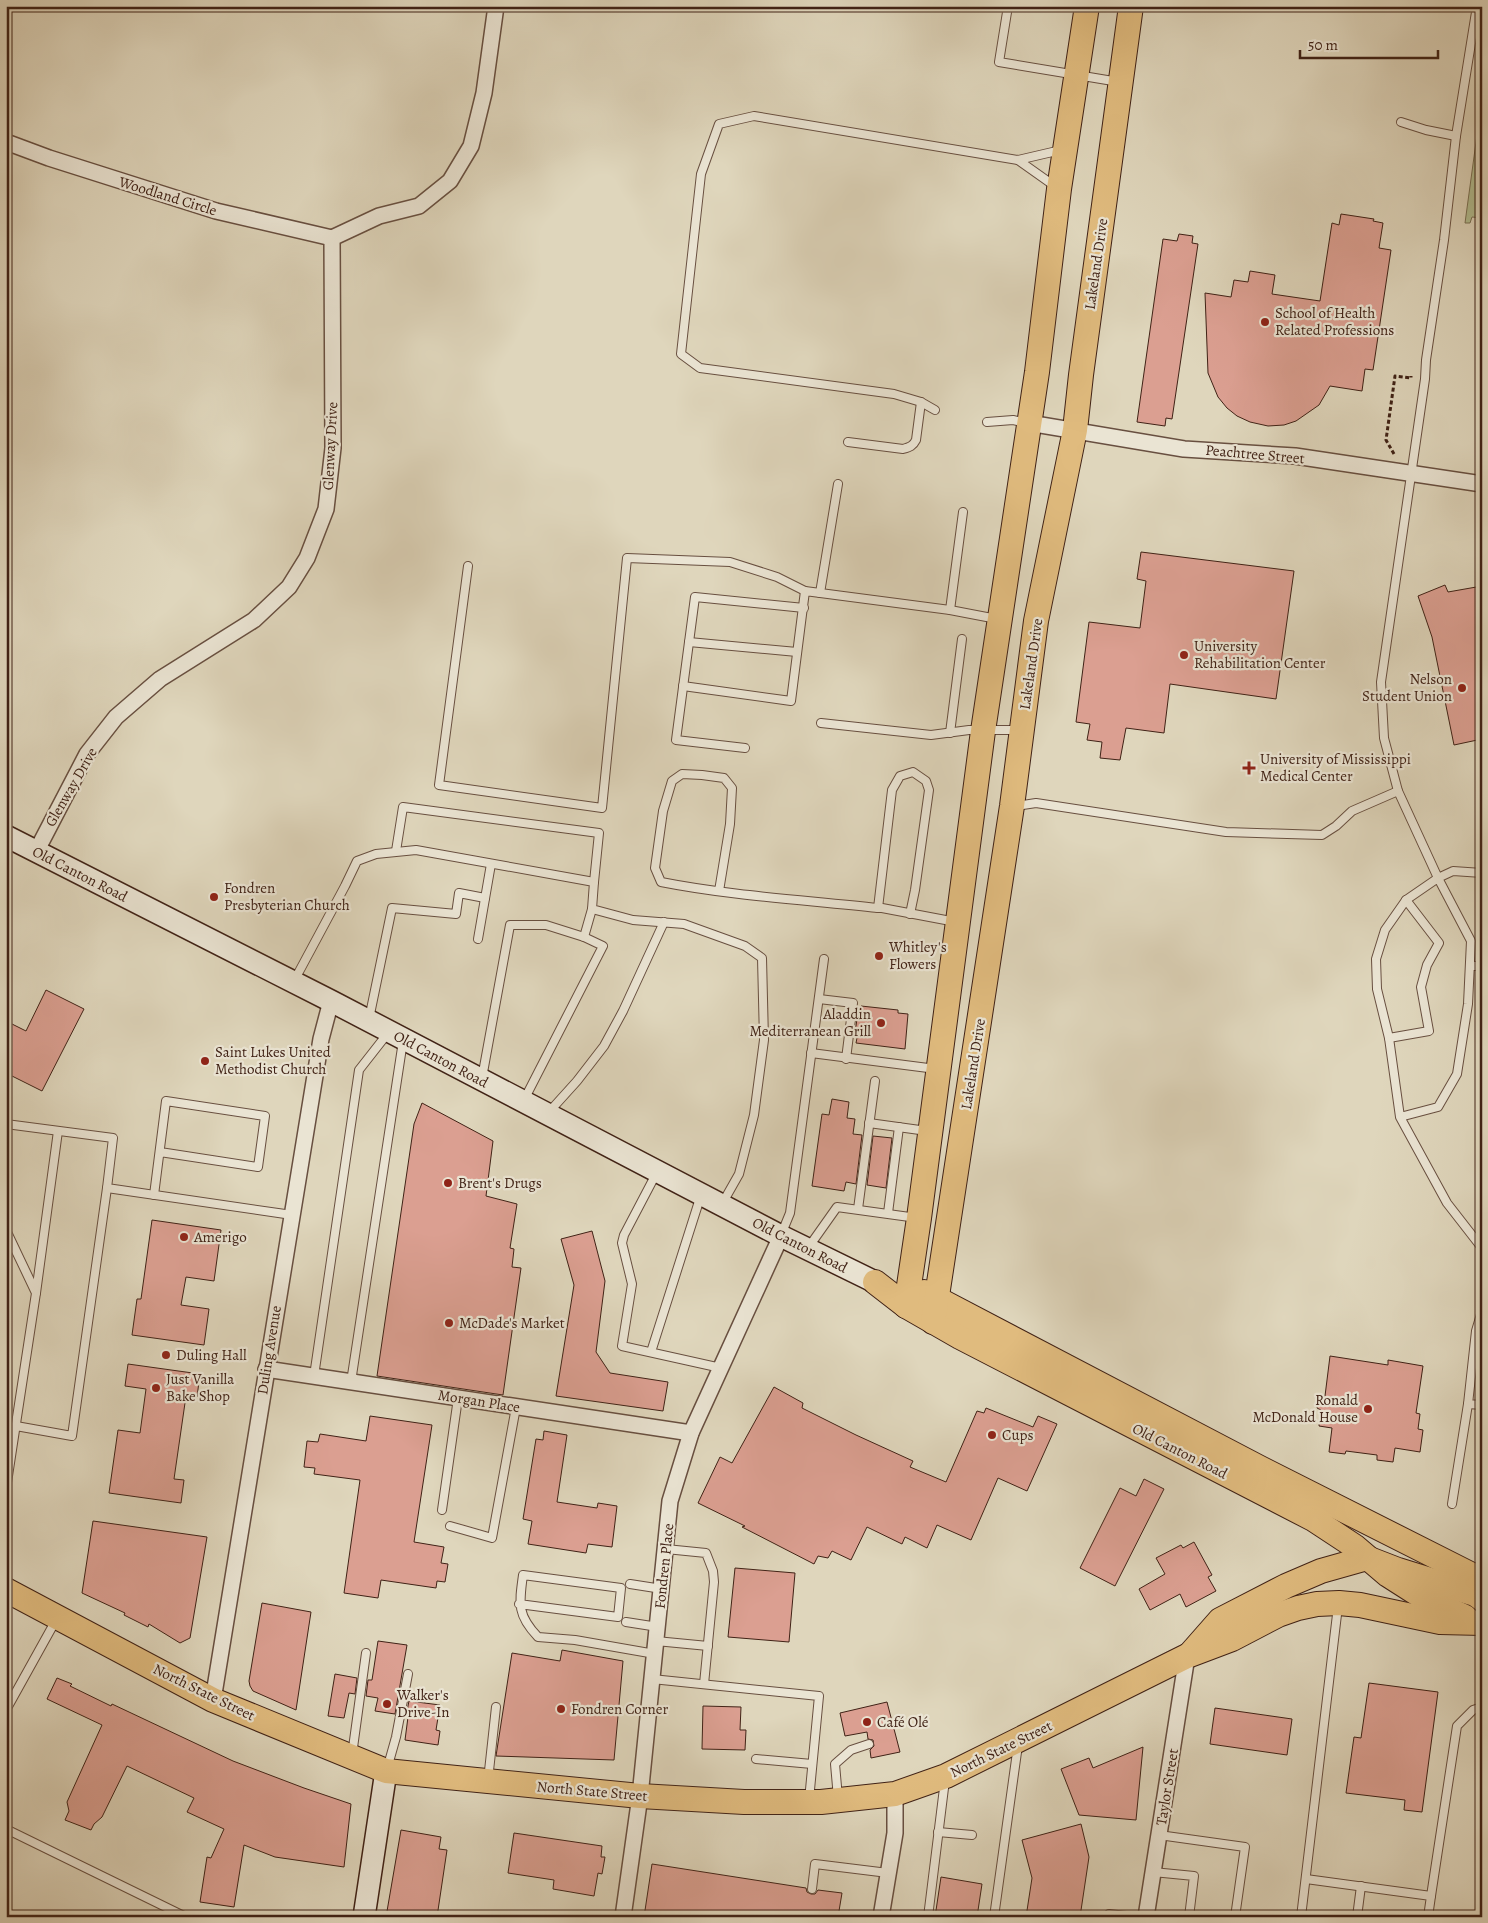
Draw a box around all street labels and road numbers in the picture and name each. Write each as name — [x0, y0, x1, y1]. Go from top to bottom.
street label: Woodland Circle — [116, 171, 220, 220]
street label: Lakeland Drive — [1080, 217, 1112, 311]
street label: Glenway Drive — [318, 401, 342, 491]
street label: Peachtree Street — [1205, 440, 1305, 468]
street label: Lakeland Drive — [1015, 617, 1047, 711]
street label: Glenway Drive — [40, 743, 102, 830]
street label: Old Canton Road — [29, 841, 132, 907]
street label: Lakeland Drive — [956, 1017, 990, 1111]
street label: Old Canton Road — [390, 1026, 493, 1093]
street label: Old Canton Road — [749, 1212, 852, 1278]
street label: Duling Avenue — [252, 1304, 286, 1396]
street label: Morgan Place — [437, 1385, 522, 1417]
street label: Old Canton Road — [1129, 1418, 1232, 1484]
street label: Fondren Place — [650, 1522, 678, 1610]
street label: North State Street — [150, 1659, 258, 1725]
street label: North State Street — [947, 1716, 1055, 1782]
street label: Taylor Street — [1151, 1747, 1183, 1827]
street label: North State Street — [536, 1776, 648, 1806]

